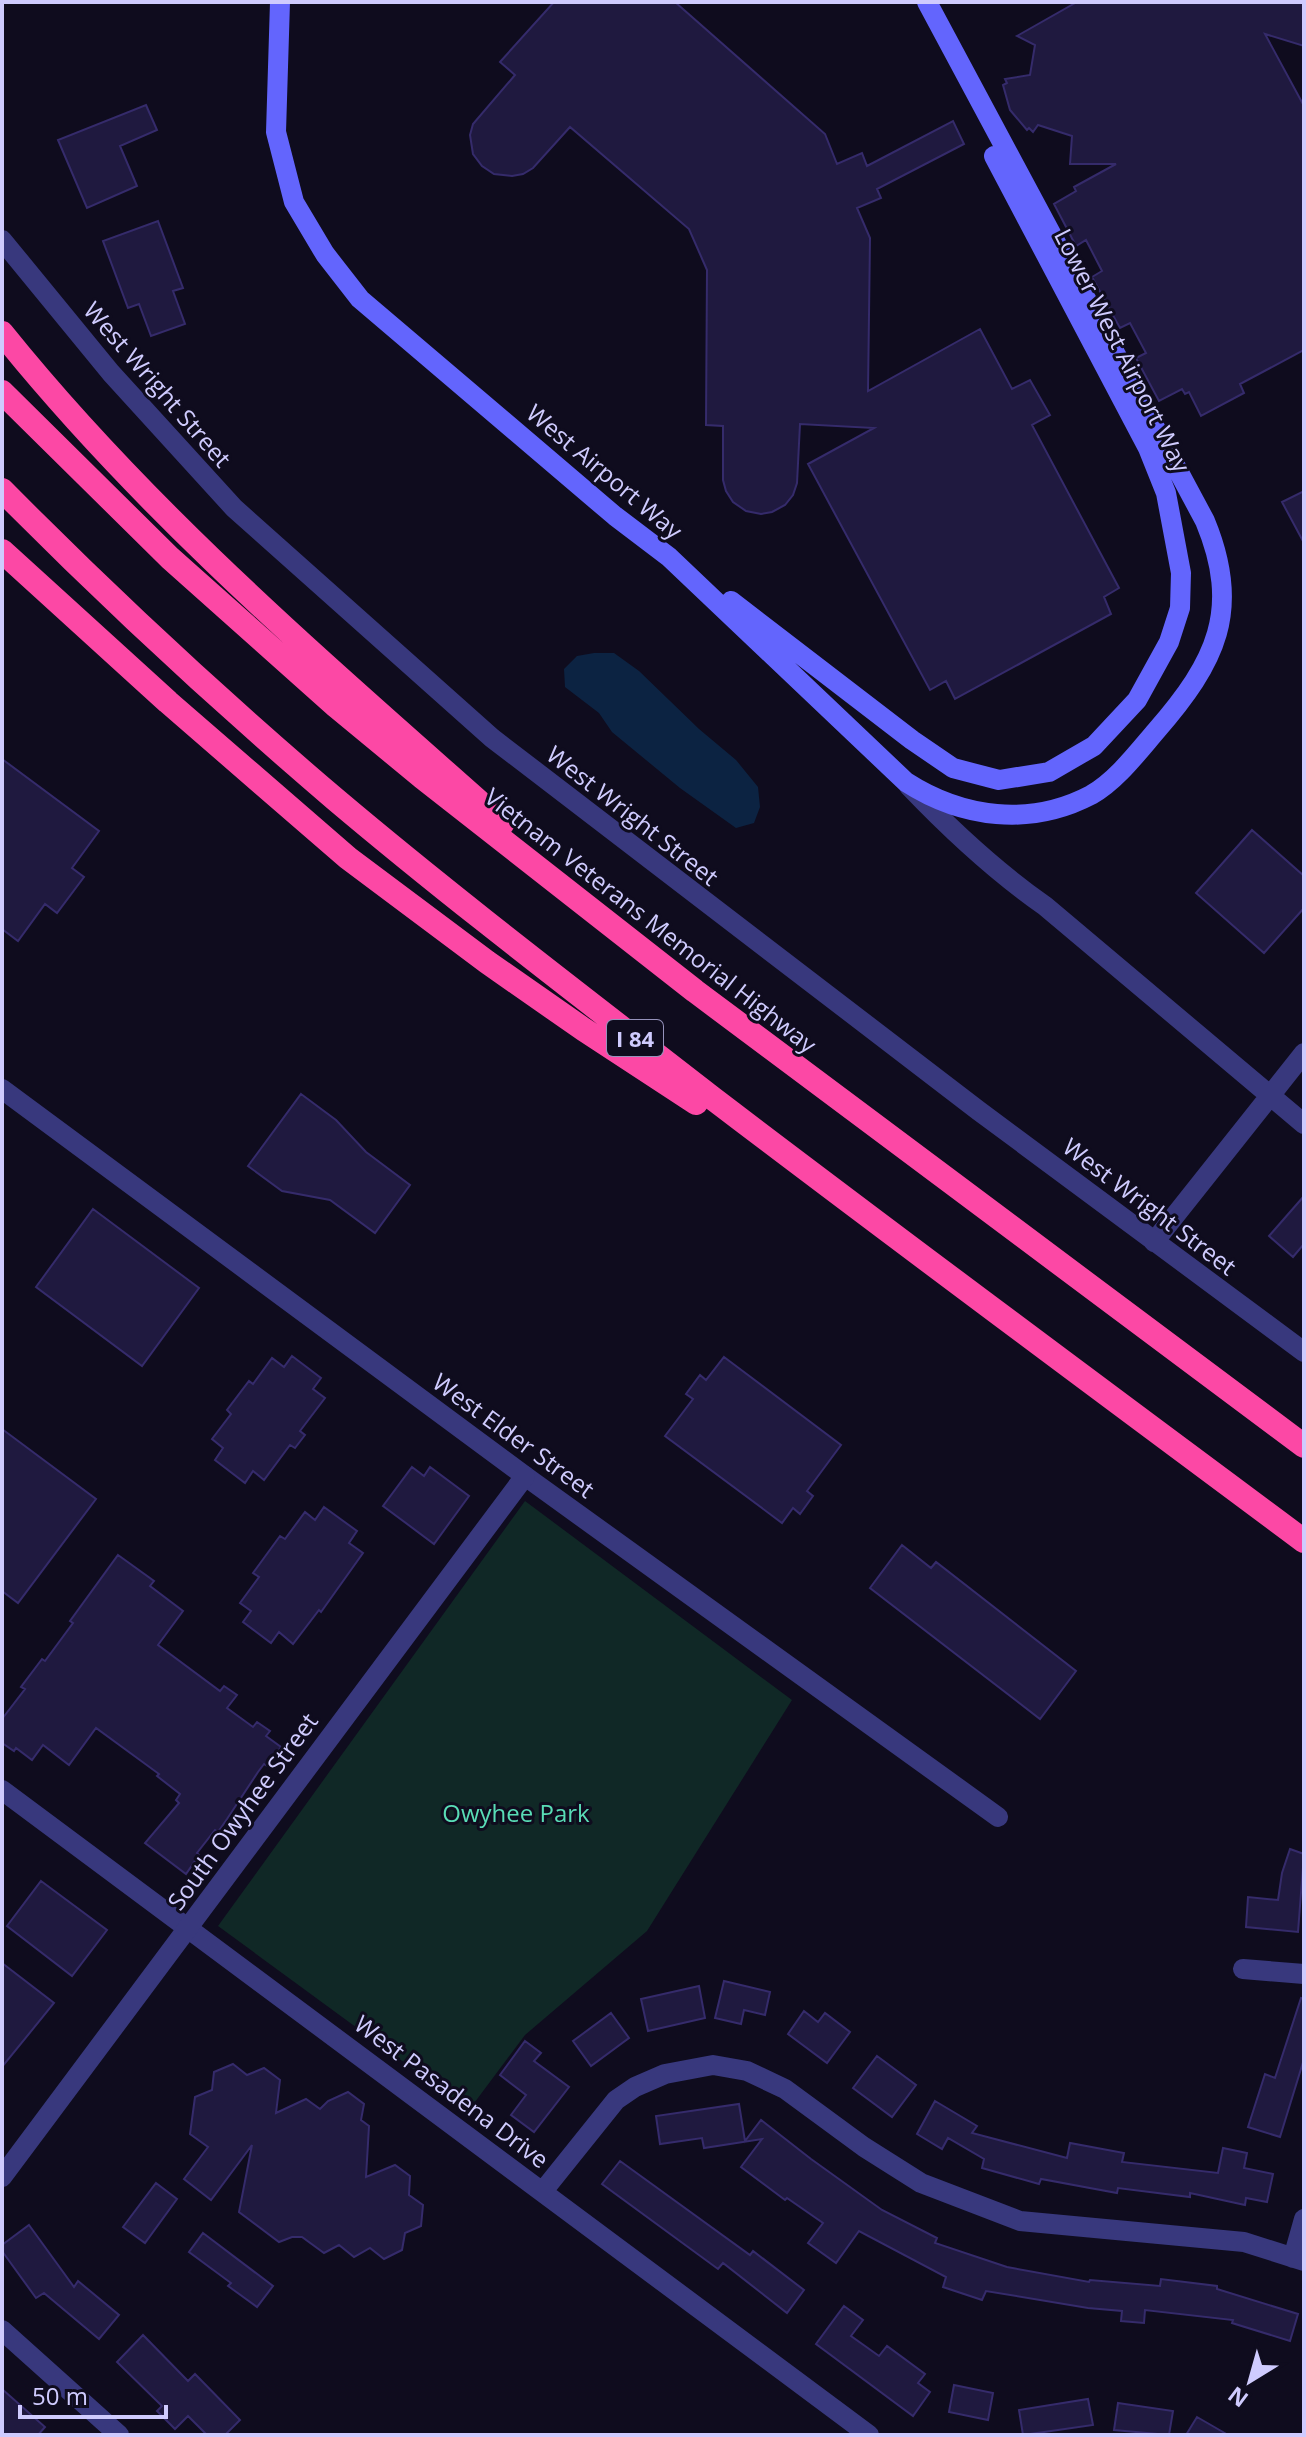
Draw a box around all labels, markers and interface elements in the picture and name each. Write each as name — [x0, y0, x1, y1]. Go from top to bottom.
street label: Lower West Airport Way — [1047, 223, 1199, 478]
street label: West Wright Street — [77, 294, 239, 474]
street label: West Airport Way — [520, 396, 691, 547]
street label: West Wright Street — [540, 738, 726, 892]
street label: Vietnam Veterans Memorial Highway — [478, 780, 825, 1061]
road number: I 84 — [607, 1020, 663, 1056]
street label: West Wright Street — [1056, 1130, 1244, 1282]
street label: West Elder Street — [426, 1365, 602, 1505]
street label: South Owyhee Street — [159, 1706, 325, 1916]
park label: Owyhee Park — [442, 1796, 590, 1829]
street label: West Pasadena Drive — [348, 2007, 556, 2175]
north arrow — [1210, 2341, 1290, 2421]
scale bar — [20, 2369, 166, 2419]
text: 50 m — [32, 2379, 88, 2412]
text: N — [1221, 2380, 1254, 2415]

